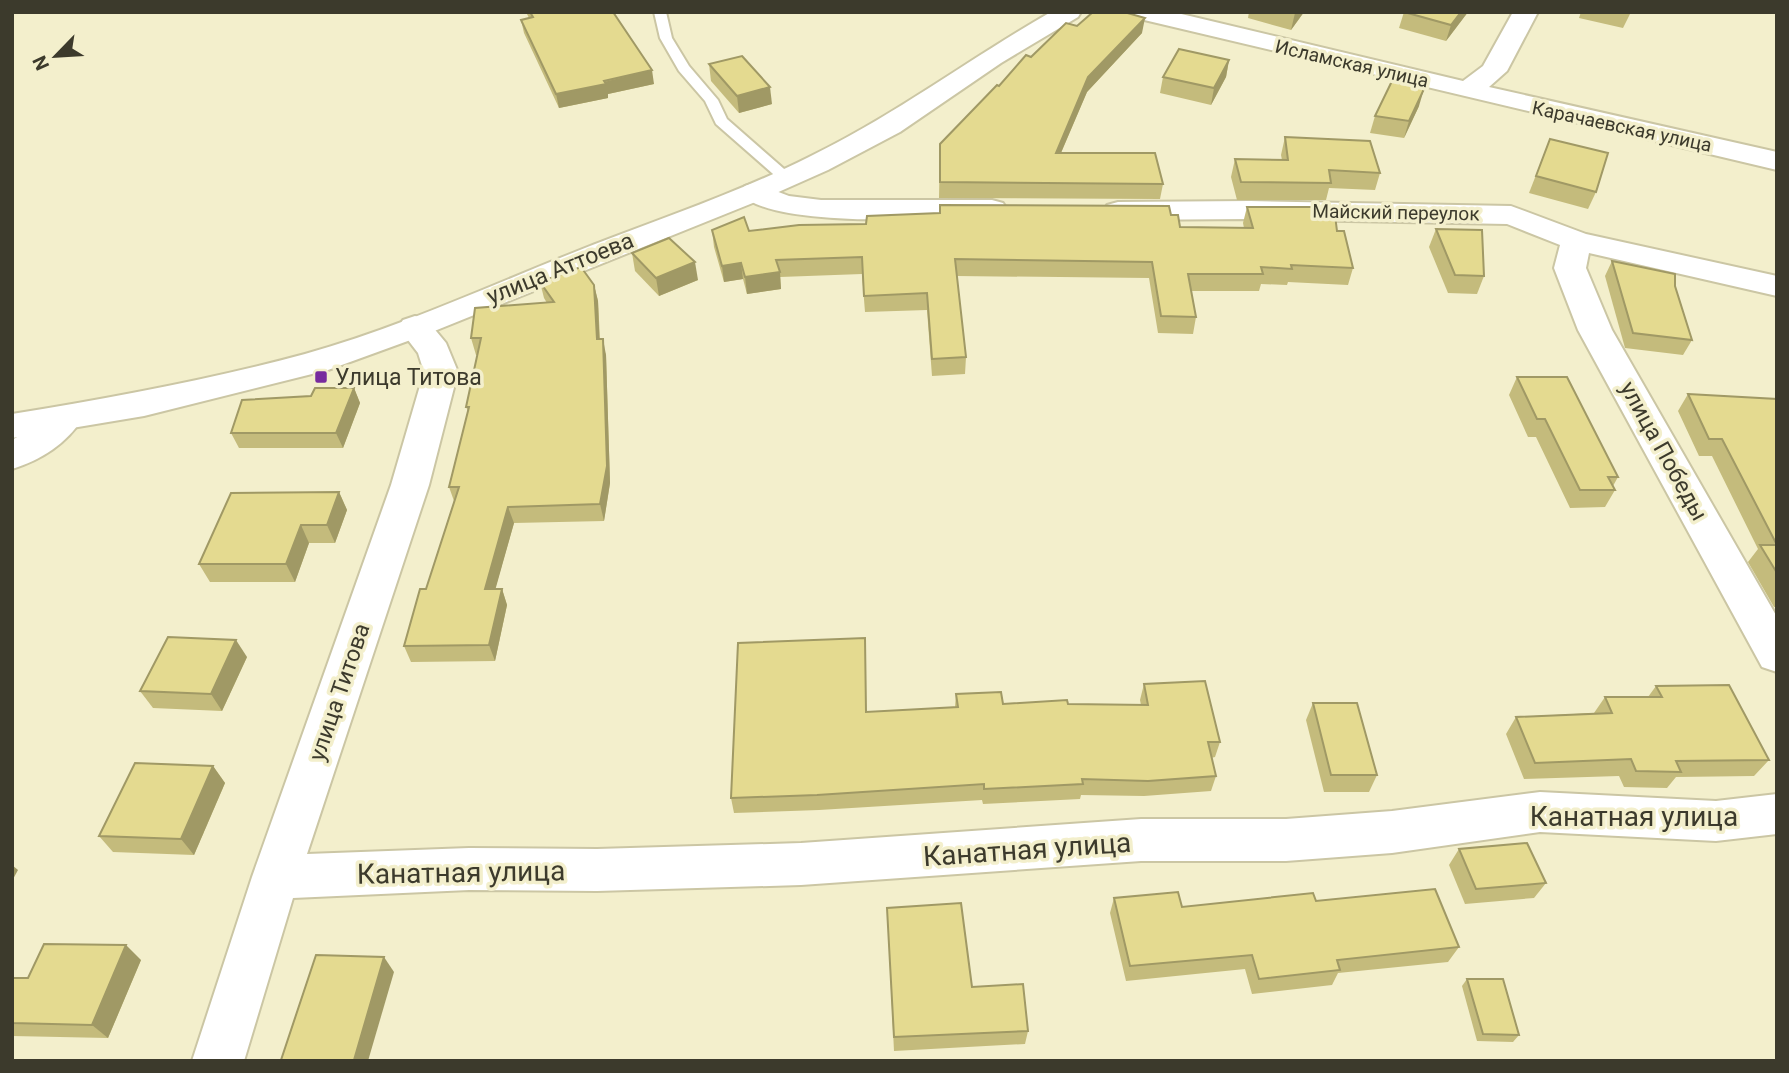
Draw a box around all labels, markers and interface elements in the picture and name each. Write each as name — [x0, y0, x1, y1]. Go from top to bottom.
north arrow — [21, 21, 91, 91]
street label: Исламская улица — [1273, 35, 1431, 92]
text: N — [28, 52, 54, 74]
street label: Карачаевская улица — [1530, 96, 1714, 157]
street label: Майский переулок — [1312, 200, 1480, 225]
street label: улица Аттоева — [483, 227, 638, 310]
place label: Улица Титова — [335, 364, 482, 391]
marker: Улица Титова — [313, 369, 329, 385]
street label: улица Победы — [1614, 377, 1713, 526]
street label: улица Титова — [303, 620, 376, 764]
street label: Канатная улица — [1530, 800, 1738, 833]
street label: Канатная улица — [922, 826, 1132, 873]
street label: Канатная улица — [357, 854, 565, 891]

